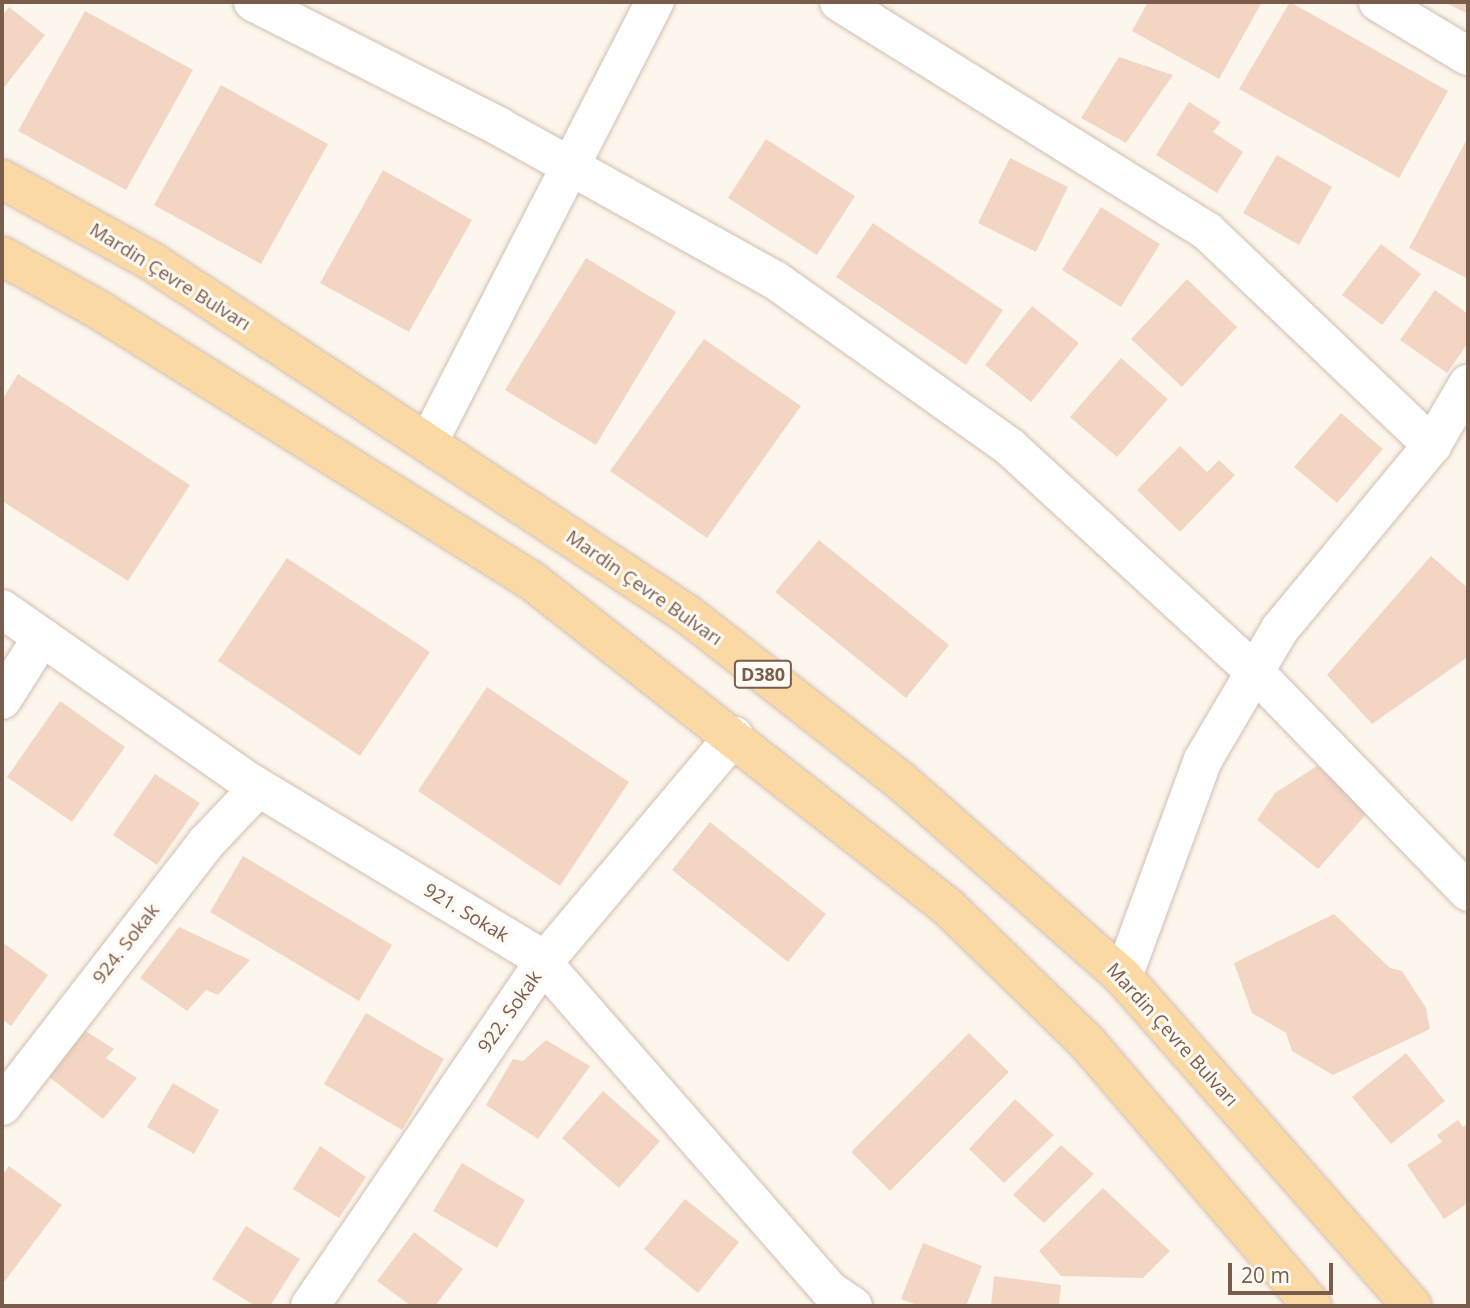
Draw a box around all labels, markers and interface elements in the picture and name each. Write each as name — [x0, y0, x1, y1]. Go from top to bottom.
street label: Mardin Çevre Bulvarı — [85, 218, 255, 336]
street label: Mardin Çevre Bulvarı — [562, 526, 726, 650]
road number: D380 — [733, 660, 793, 688]
street label: 921. Sokak — [419, 879, 513, 947]
street label: 924. Sokak — [88, 900, 164, 988]
street label: Mardin Çevre Bulvarı — [1102, 959, 1242, 1111]
street label: 922. Sokak — [473, 967, 547, 1057]
scale bar — [1232, 1248, 1337, 1292]
text: 20 m — [1241, 1261, 1290, 1289]

